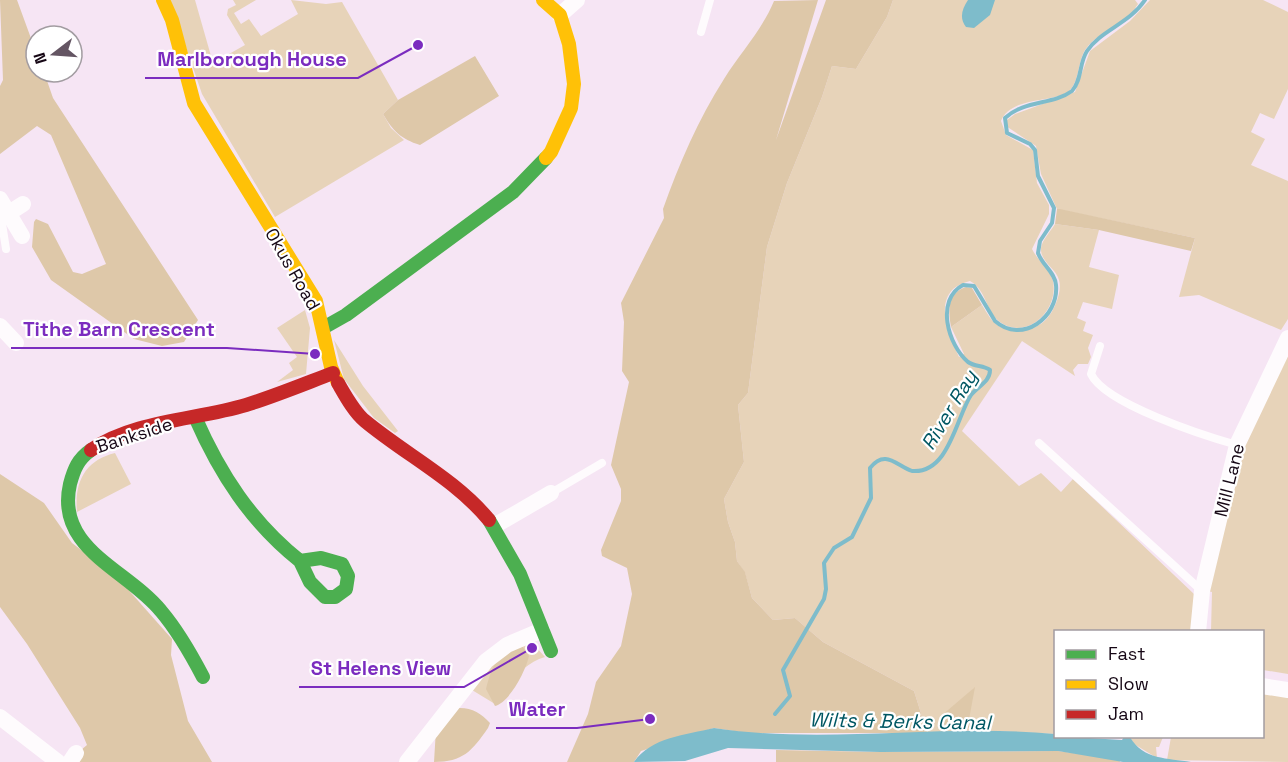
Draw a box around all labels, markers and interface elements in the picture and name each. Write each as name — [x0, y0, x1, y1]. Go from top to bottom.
north arrow — [24, 24, 84, 84]
callout: Marlborough House — [145, 40, 358, 78]
text: Marlborough House — [157, 46, 347, 72]
text: N — [29, 50, 52, 66]
street label: Okus Road — [260, 224, 326, 314]
callout: Tithe Barn Crescent — [11, 310, 227, 348]
text: Tithe Barn Crescent — [23, 316, 215, 342]
water label: River Ray — [915, 364, 984, 455]
street label: Bankside — [93, 412, 175, 458]
street label: Mill Lane — [1209, 441, 1249, 519]
legend — [1054, 630, 1264, 738]
text: Fast — [1108, 642, 1145, 665]
callout: St Helens View — [299, 649, 464, 687]
text: St Helens View — [311, 655, 451, 681]
text: Slow — [1108, 672, 1149, 695]
callout: Water — [496, 690, 577, 728]
text: Water — [509, 696, 566, 722]
text: Jam — [1108, 702, 1144, 725]
water label: Wilts & Berks Canal — [809, 706, 993, 736]

